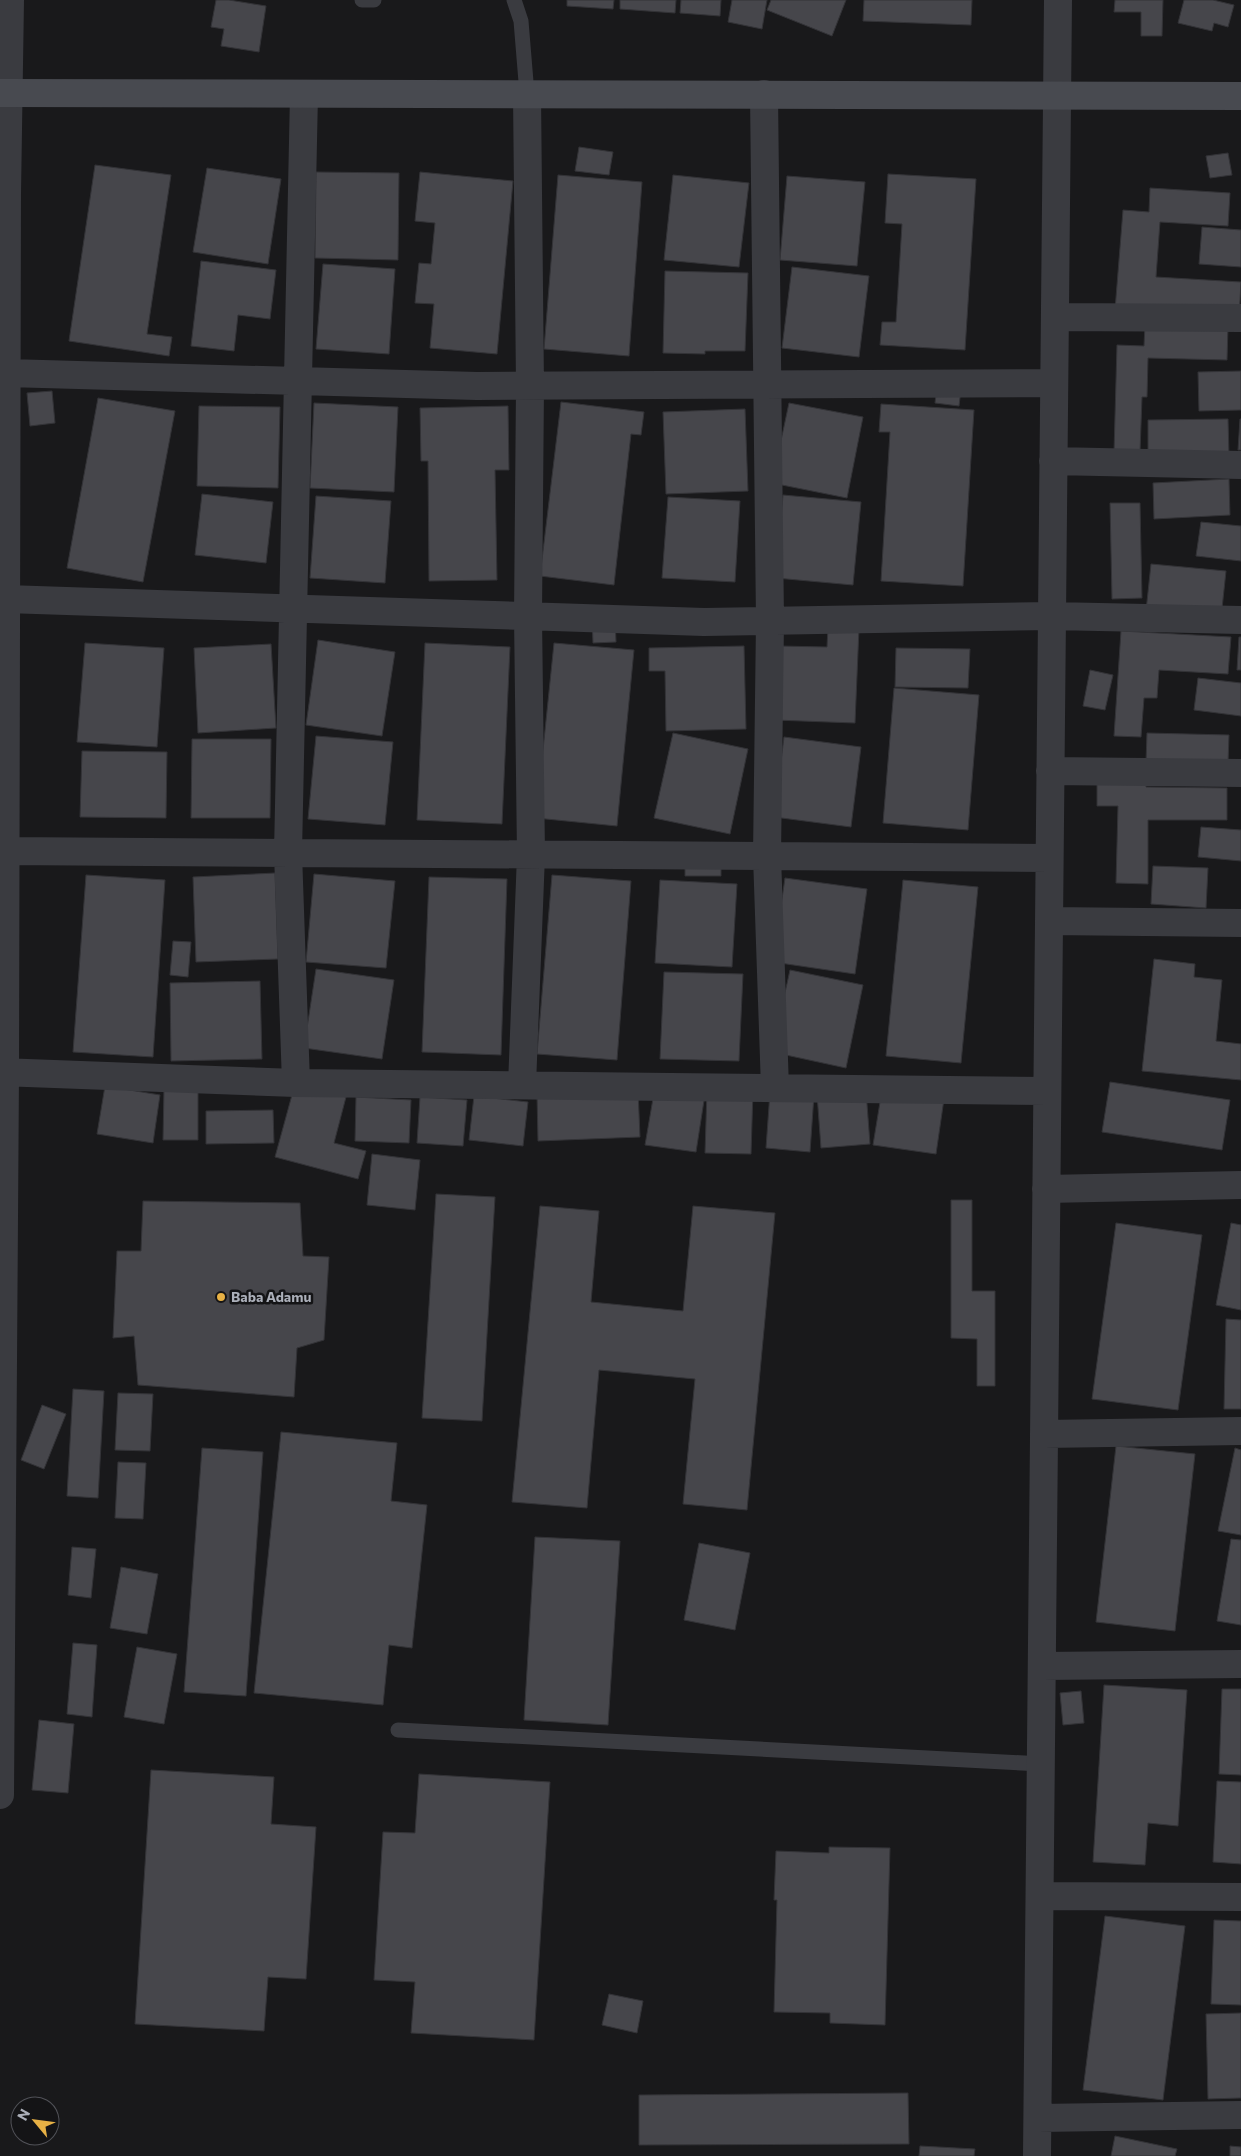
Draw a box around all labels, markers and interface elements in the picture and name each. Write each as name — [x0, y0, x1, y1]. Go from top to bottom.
place label: Baba Adamu — [231, 1288, 311, 1305]
marker: Baba Adamu — [215, 1291, 227, 1303]
north arrow — [10, 2096, 60, 2146]
text: N — [13, 2106, 33, 2123]

